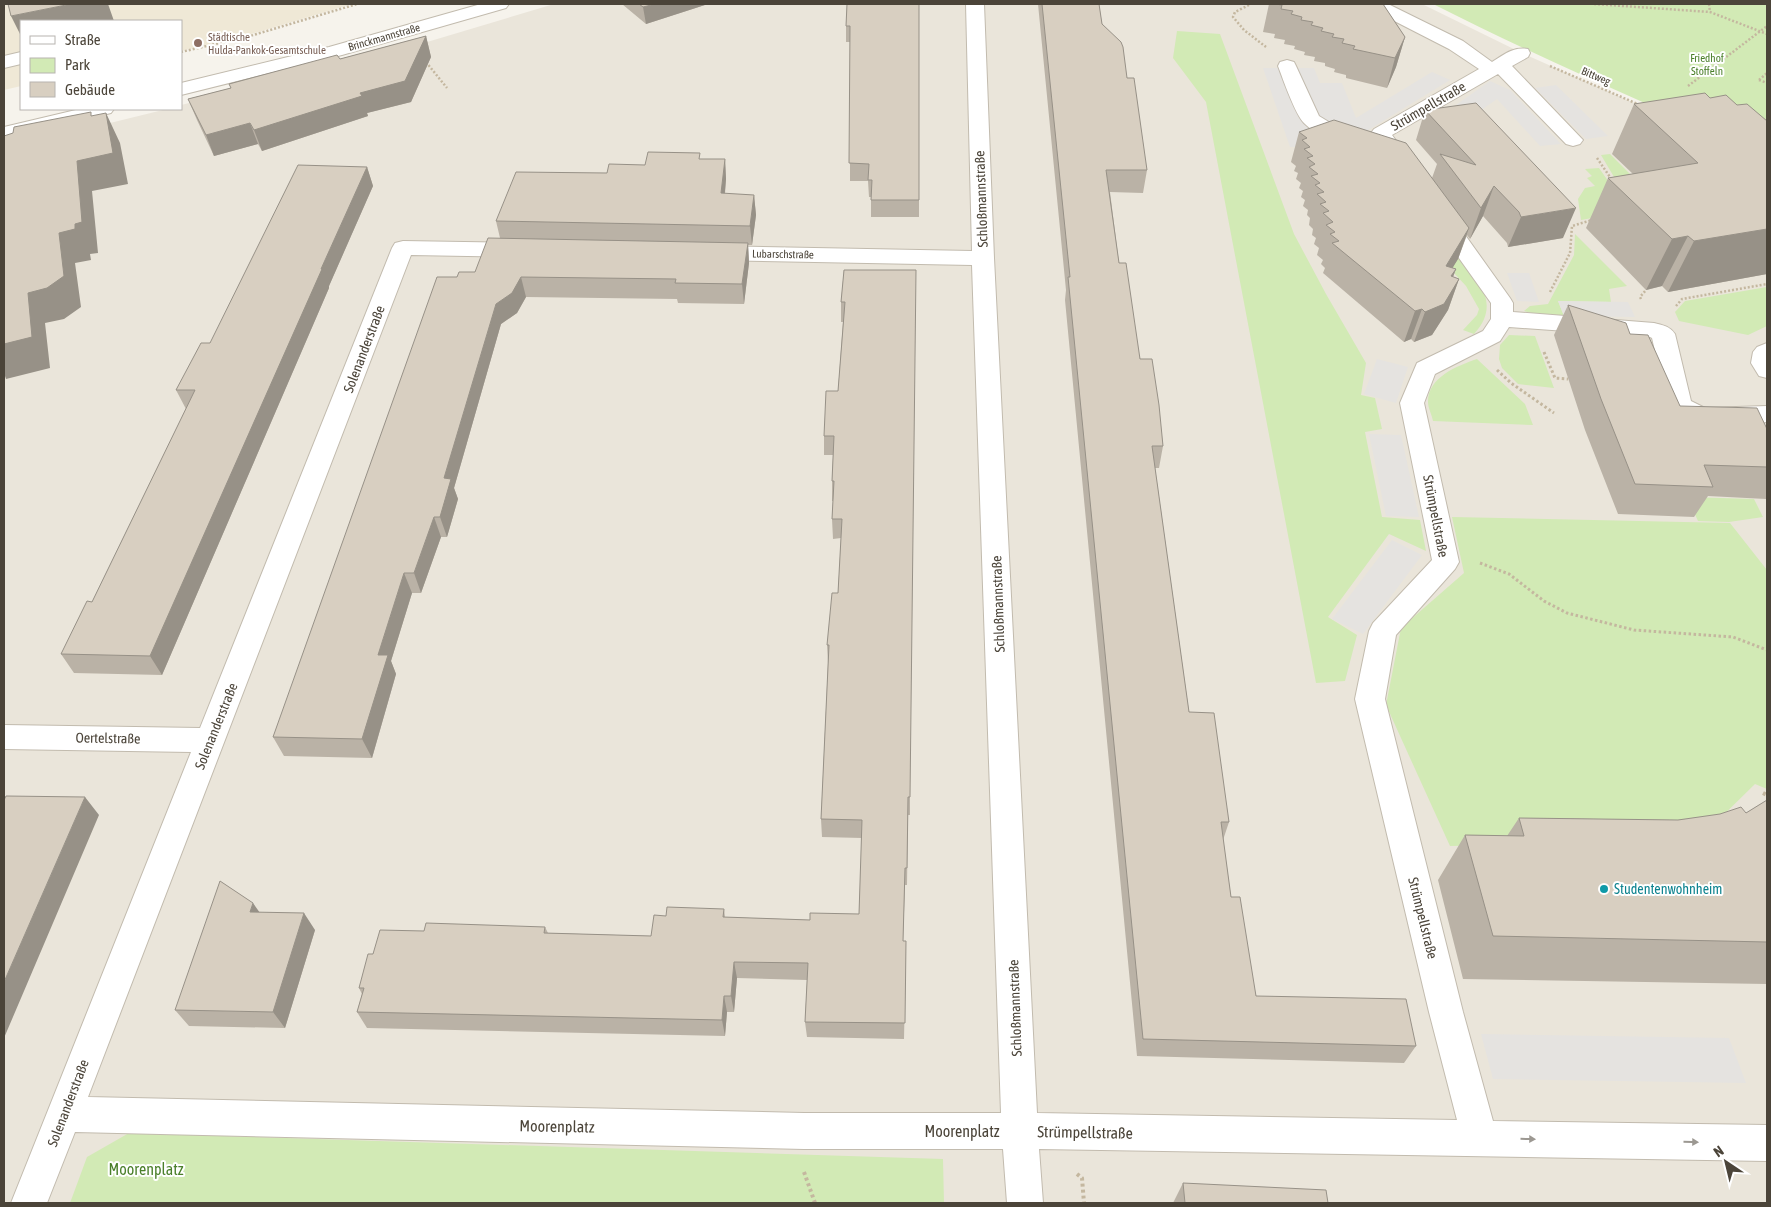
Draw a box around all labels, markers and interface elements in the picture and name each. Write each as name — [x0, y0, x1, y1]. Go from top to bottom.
legend — [20, 20, 182, 110]
street label: Brinckmannstraße — [347, 21, 421, 53]
text: Straße — [65, 31, 101, 48]
place label: Städtische Hulda-Pankok-Gesamtschule — [208, 31, 326, 56]
marker: Städtische Hulda-Pankok-Gesamtschule — [192, 37, 204, 49]
park label: Friedhof Stoffeln — [1690, 52, 1724, 77]
text: Park — [65, 56, 90, 73]
street label: Bittweg — [1580, 65, 1613, 88]
street label: Strümpellstraße — [1388, 78, 1468, 134]
text: Gebäude — [65, 81, 115, 98]
street label: Schloßmannstraße — [971, 150, 991, 248]
street label: Lubarschstraße — [752, 247, 814, 261]
street label: Solenanderstraße — [340, 303, 388, 395]
street label: Strümpellstraße — [1420, 473, 1452, 559]
street label: Schloßmannstraße — [988, 555, 1008, 653]
street label: Solenanderstraße — [191, 680, 241, 772]
street label: Oertelstraße — [75, 729, 141, 747]
street label: Strümpellstraße — [1405, 876, 1441, 960]
place label: Studentenwohnheim — [1614, 881, 1722, 897]
marker: Studentenwohnheim — [1598, 883, 1610, 895]
street label: Schloßmannstraße — [1005, 959, 1025, 1057]
street label: Solenanderstraße — [44, 1057, 92, 1149]
street label: Moorenplatz — [519, 1116, 595, 1137]
street label: Moorenplatz — [924, 1122, 1000, 1141]
street label: Strümpellstraße — [1037, 1122, 1133, 1143]
one-way arrow — [1521, 1135, 1537, 1143]
north arrow — [1701, 1137, 1751, 1187]
one-way arrow — [1683, 1138, 1699, 1146]
text: N — [1711, 1142, 1727, 1160]
park label: Moorenplatz — [108, 1160, 184, 1179]

